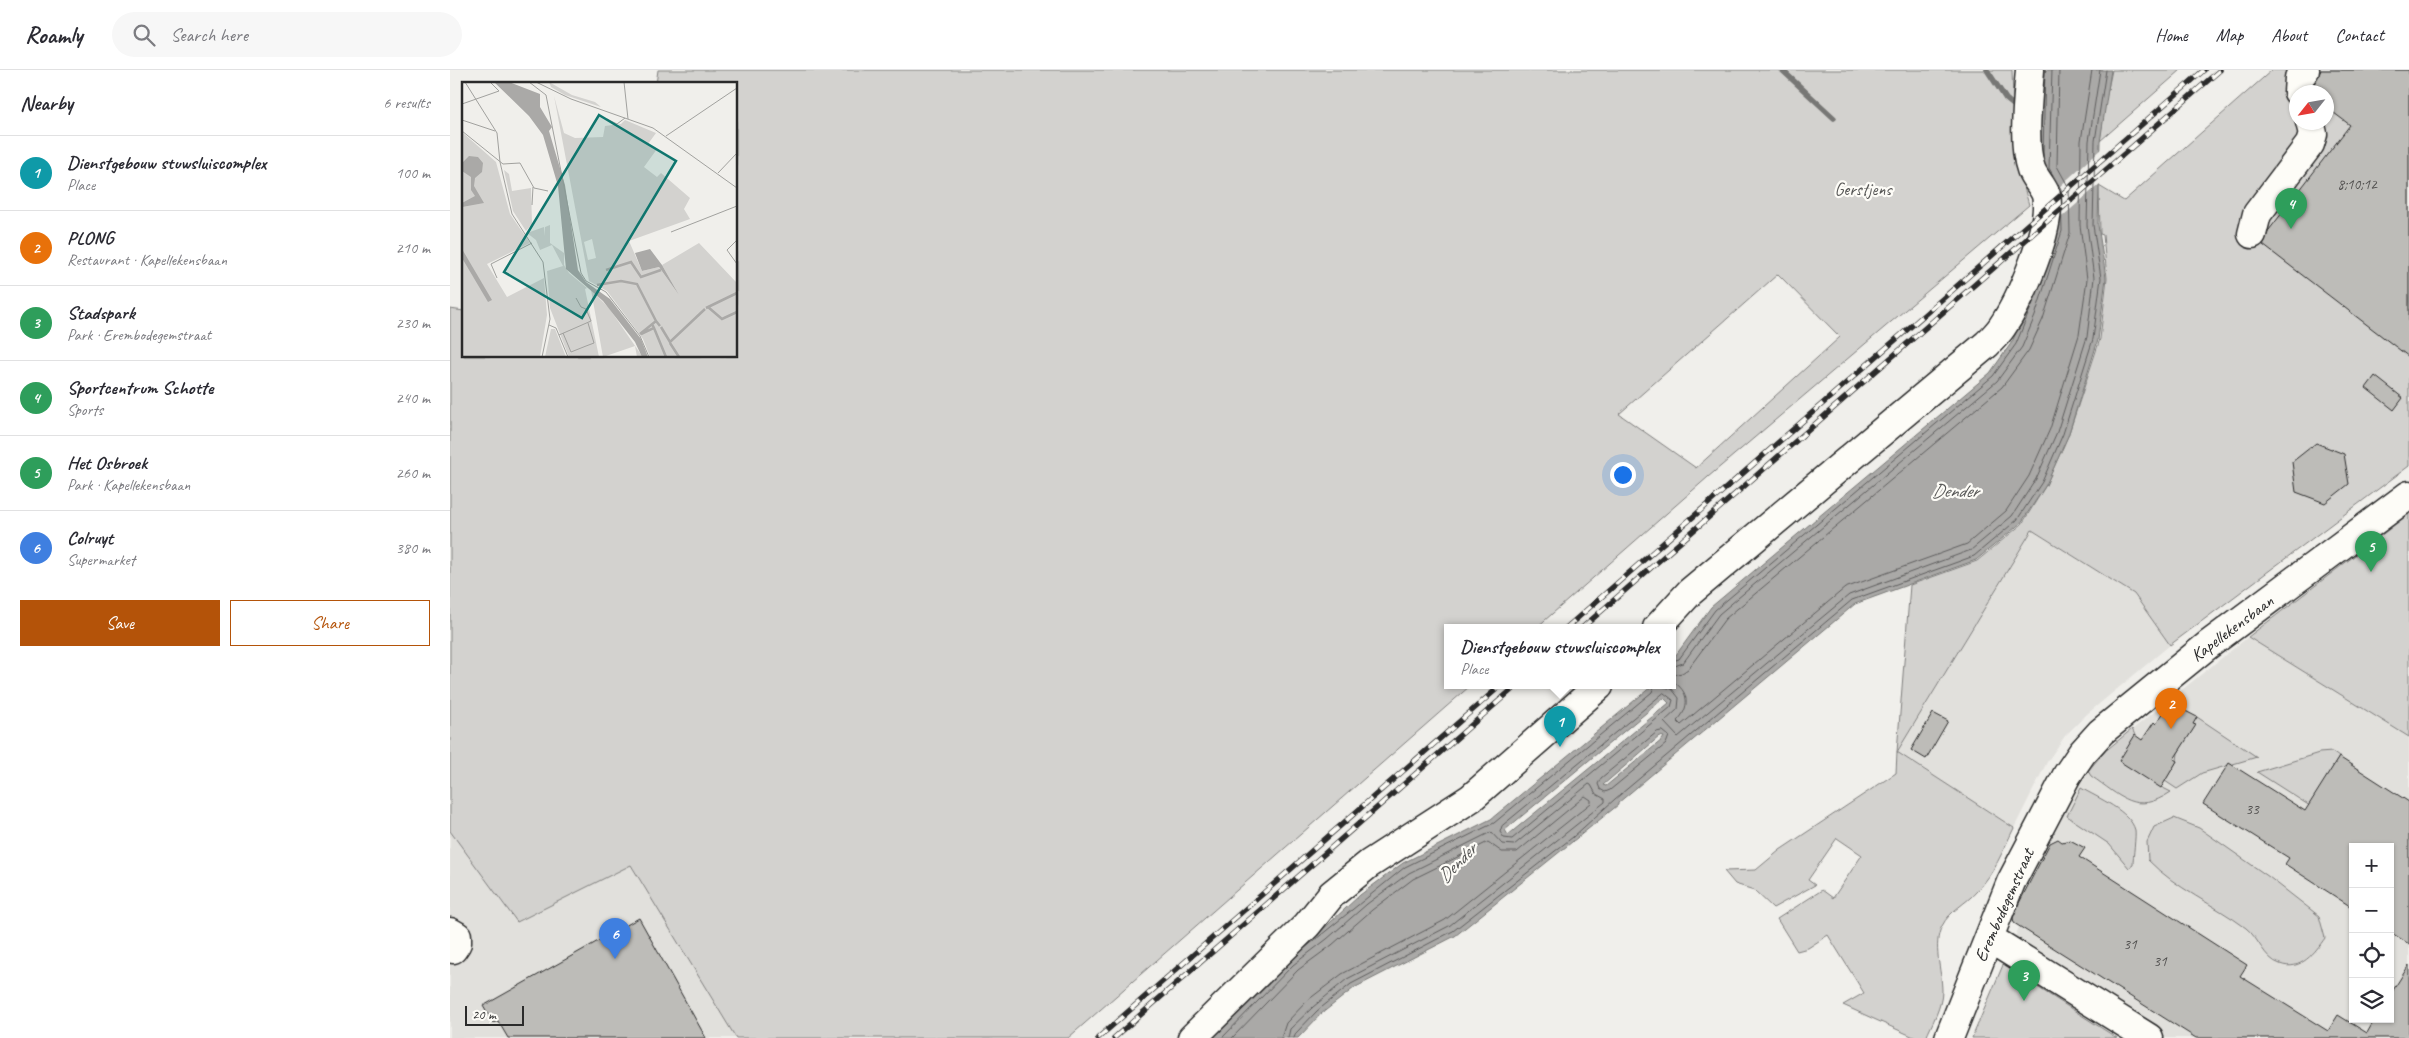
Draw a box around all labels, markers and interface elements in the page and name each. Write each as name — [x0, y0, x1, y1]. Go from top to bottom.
search box — [112, 12, 462, 57]
text: Roamly — [25, 20, 82, 50]
icon: search — [130, 21, 158, 49]
text: Search here — [170, 23, 248, 47]
text: Home — [2155, 24, 2188, 46]
text: Map — [2216, 24, 2243, 46]
text: About — [2271, 24, 2307, 46]
text: Contact — [2335, 24, 2384, 46]
inset map — [462, 82, 738, 358]
north arrow — [2289, 85, 2334, 130]
text: Nearby — [20, 90, 73, 116]
text: 6 results — [383, 93, 430, 113]
text: Dienstgebouw stuwsluiscomplex — [67, 151, 266, 175]
text: 1 — [32, 163, 40, 183]
text: 100 m — [396, 163, 430, 183]
text: Place — [67, 175, 95, 195]
house number: 8;10;12 — [2337, 175, 2378, 194]
park label: Gerstjens — [1835, 178, 1893, 200]
pin: 4 — [2275, 188, 2307, 229]
text: PLONG — [67, 226, 114, 250]
text: 2 — [32, 238, 40, 258]
text: 210 m — [396, 238, 430, 258]
text: Restaurant · Kapellekensbaan — [67, 250, 227, 270]
text: Stadspark — [67, 301, 135, 325]
text: 3 — [32, 313, 40, 333]
text: 230 m — [396, 313, 430, 333]
text: Park · Erembodegemstraat — [67, 325, 211, 345]
text: Sportcentrum Schotte — [67, 376, 213, 400]
text: 4 — [32, 388, 40, 408]
text: 240 m — [396, 388, 430, 408]
text: Sports — [67, 400, 103, 420]
text: Het Osbroek — [67, 451, 147, 475]
your location — [1610, 462, 1636, 488]
text: 5 — [33, 463, 39, 483]
text: 260 m — [396, 463, 430, 483]
text: Park · Kapellekensbaan — [67, 475, 190, 495]
water label: Dender — [1932, 479, 1981, 503]
text: Colruyt — [67, 526, 113, 550]
pin: 5 — [2355, 531, 2387, 572]
text: 6 — [32, 538, 40, 558]
text: 380 m — [396, 538, 430, 558]
text: Supermarket — [67, 550, 135, 570]
street label: Kapellekensbaan — [2186, 589, 2278, 666]
button: Save — [20, 600, 220, 646]
button: Share — [230, 600, 430, 646]
popup — [1444, 624, 1676, 689]
text: Dienstgebouw stuwsluiscomplex — [1460, 635, 1660, 659]
text: Place — [1460, 659, 1488, 679]
pin: 2 — [2155, 688, 2187, 729]
pin: 1 — [1544, 706, 1576, 747]
house number: 33 — [2245, 800, 2260, 819]
water label: Dender — [1432, 836, 1484, 888]
street label: Erembodegemstraat — [1969, 843, 2040, 965]
map controls — [2349, 843, 2394, 1023]
button: + — [2349, 843, 2394, 888]
button: − — [2349, 888, 2394, 933]
pin: 6 — [599, 918, 631, 959]
button: locate — [2349, 933, 2394, 978]
house number: 31 — [2123, 935, 2138, 954]
house number: 31 — [2153, 952, 2168, 971]
pin: 3 — [2008, 960, 2040, 1001]
button: layers — [2349, 978, 2394, 1023]
scale bar — [465, 1003, 524, 1026]
text: 20 m — [472, 1006, 496, 1023]

